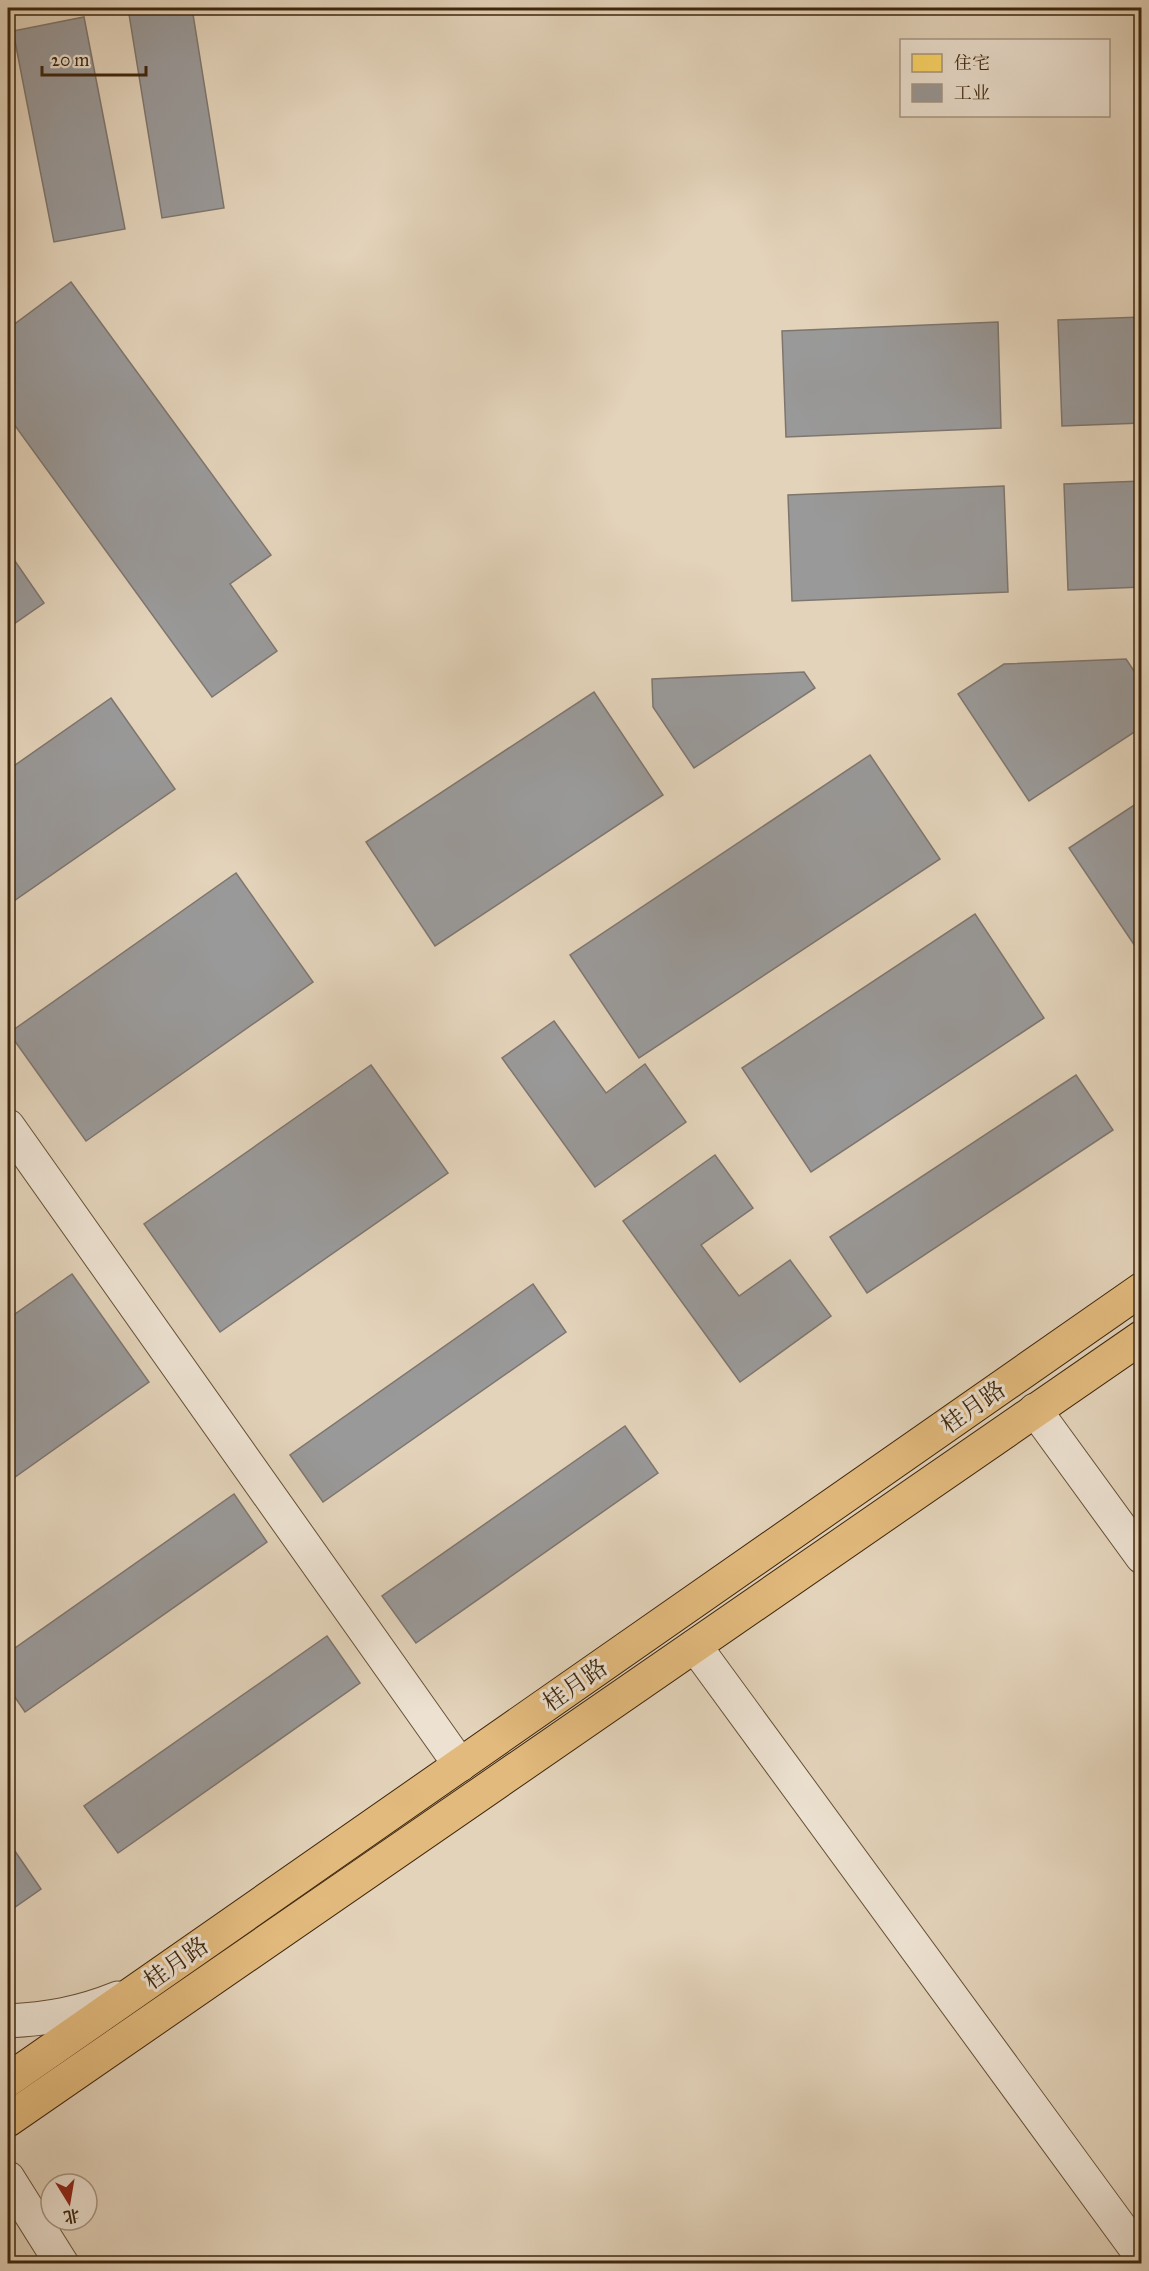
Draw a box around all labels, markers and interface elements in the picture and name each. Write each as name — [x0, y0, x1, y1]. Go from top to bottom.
scale bar — [42, 39, 146, 77]
legend — [900, 39, 1110, 117]
text: 20 m — [51, 49, 89, 71]
text: 住宅 — [954, 52, 990, 74]
text: 工业 — [954, 82, 990, 104]
street label: 桂月路 — [935, 1374, 1011, 1440]
street label: 桂月路 — [537, 1652, 613, 1718]
street label: 桂月路 — [138, 1930, 214, 1996]
north arrow — [39, 2172, 99, 2232]
text: 北 — [62, 2205, 81, 2227]

